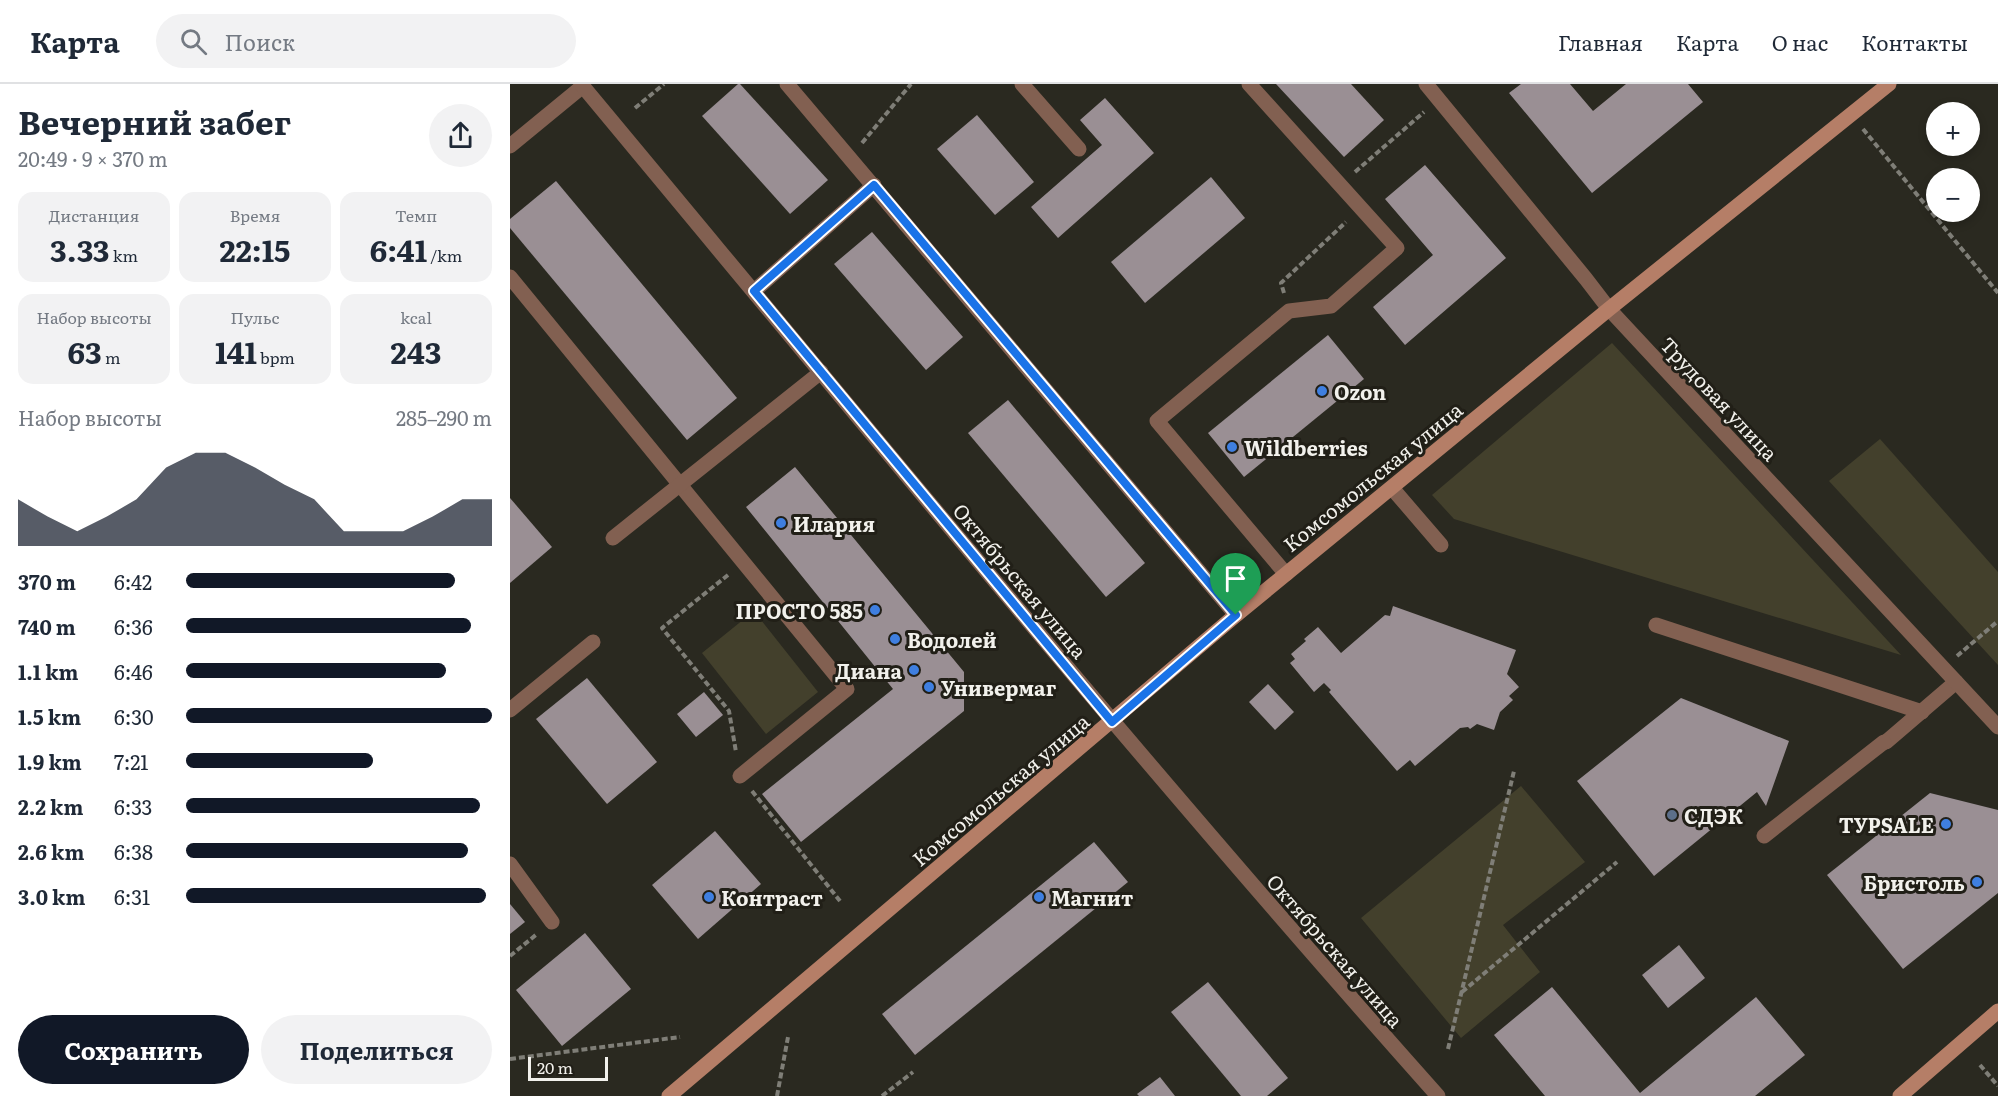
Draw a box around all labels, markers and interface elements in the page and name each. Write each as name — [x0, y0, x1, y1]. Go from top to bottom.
search box — [156, 14, 576, 68]
text: Карта — [30, 20, 120, 62]
icon: search — [177, 25, 210, 58]
text: Поиск — [225, 25, 295, 58]
text: Главная — [1558, 26, 1643, 57]
text: Карта — [1676, 26, 1739, 57]
text: О нас — [1772, 26, 1828, 57]
text: Контакты — [1861, 26, 1968, 57]
text: Вечерний забег — [18, 96, 291, 145]
map controls — [1926, 102, 1980, 222]
button: + — [1926, 102, 1980, 156]
button: share — [429, 104, 492, 167]
text: 20:49 · 9 × 370 m — [18, 143, 168, 173]
button: − — [1926, 168, 1980, 222]
text: Дистанция — [49, 203, 139, 227]
text: Время — [230, 203, 280, 227]
text: Темп — [395, 203, 437, 227]
text: 3.33 — [50, 227, 110, 271]
text: 22:15 — [220, 227, 290, 271]
text: 6:41 — [370, 227, 427, 271]
text: km — [110, 243, 138, 267]
text: /km — [427, 243, 462, 267]
text: Набор высоты — [36, 305, 152, 329]
text: Пульс — [231, 305, 279, 329]
text: kcal — [400, 305, 432, 329]
text: 63 — [68, 329, 102, 373]
text: 141 — [215, 329, 257, 373]
text: 243 — [391, 329, 441, 373]
street label: Трудовая улица — [1654, 329, 1786, 467]
text: m — [102, 345, 120, 369]
text: bpm — [257, 345, 295, 369]
place label: Ozon — [1334, 376, 1386, 406]
marker: Ozon — [1315, 384, 1329, 398]
street label: Комсомольская улица — [1276, 394, 1468, 558]
text: Набор высоты — [18, 402, 162, 432]
text: 285–290 m — [396, 402, 492, 432]
place label: Wildberries — [1244, 432, 1368, 462]
marker: Wildberries — [1225, 440, 1239, 454]
street label: Октябрьская улица — [947, 496, 1095, 664]
place label: Илария — [793, 508, 875, 538]
marker: Илария — [774, 516, 788, 530]
pin — [1210, 553, 1261, 615]
icon: arrive — [1219, 562, 1252, 595]
text: 370 m — [18, 566, 76, 596]
text: 6:42 — [114, 566, 152, 596]
place label: ПРОСТО 585 — [735, 595, 863, 625]
marker: ПРОСТО 585 — [868, 603, 882, 617]
text: 740 m — [18, 611, 76, 641]
text: 6:36 — [114, 611, 153, 641]
place label: Водолей — [907, 624, 997, 654]
marker: Водолей — [888, 632, 902, 646]
place label: Диана — [835, 655, 902, 685]
text: 1.1 km — [18, 656, 78, 686]
text: 6:46 — [114, 656, 153, 686]
marker: Диана — [907, 663, 921, 677]
place label: Универмаг — [941, 672, 1057, 702]
marker: Универмаг — [922, 680, 936, 694]
text: 1.5 km — [18, 701, 81, 731]
text: 6:30 — [114, 701, 154, 731]
street label: Комсомольская улица — [905, 706, 1095, 872]
text: 1.9 km — [18, 746, 82, 776]
text: 7:21 — [114, 746, 148, 776]
text: 2.2 km — [18, 791, 83, 821]
text: 6:33 — [114, 791, 152, 821]
place label: СДЭК — [1684, 800, 1743, 830]
marker: СДЭК — [1665, 808, 1679, 822]
place label: ТУРSALE — [1839, 809, 1934, 839]
marker: ТУРSALE — [1939, 817, 1953, 831]
text: 2.6 km — [18, 836, 84, 866]
text: 6:38 — [114, 836, 153, 866]
street label: Октябрьская улица — [1261, 867, 1411, 1034]
place label: Бристоль — [1863, 867, 1965, 897]
marker: Бристоль — [1970, 875, 1984, 889]
text: 3.0 km — [18, 881, 85, 911]
text: 6:31 — [114, 881, 150, 911]
place label: Контраст — [721, 882, 823, 912]
place label: Магнит — [1051, 882, 1133, 912]
marker: Контраст — [702, 890, 716, 904]
marker: Магнит — [1032, 890, 1046, 904]
button: Сохранить — [18, 1015, 249, 1084]
button: Поделиться — [261, 1015, 492, 1084]
scale bar — [528, 1054, 608, 1082]
text: 20 m — [537, 1055, 573, 1079]

